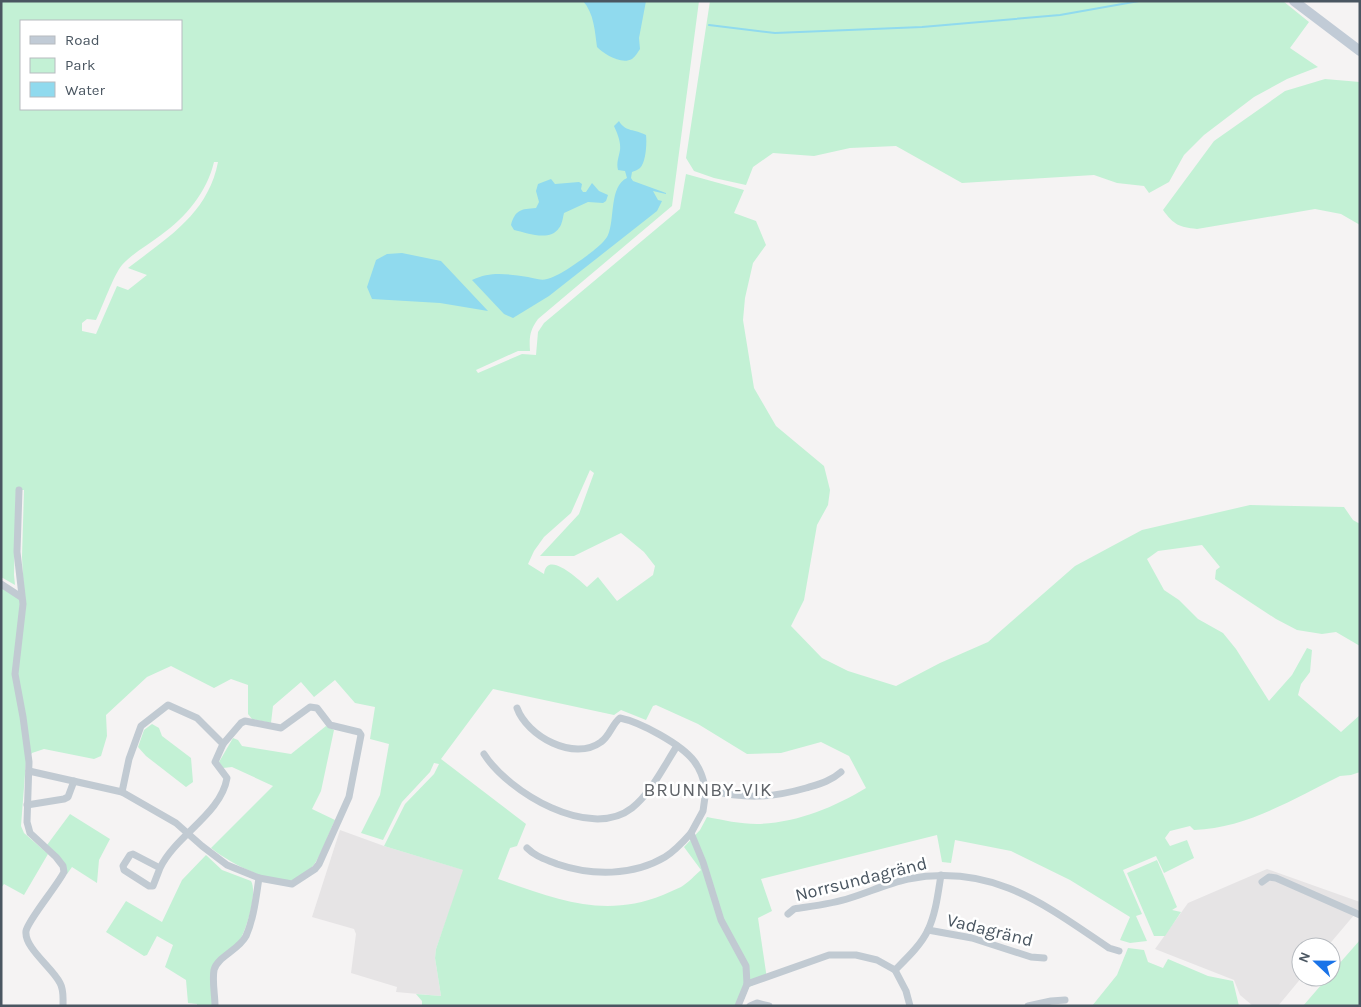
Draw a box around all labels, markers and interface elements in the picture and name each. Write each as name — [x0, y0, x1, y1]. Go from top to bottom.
legend — [20, 20, 182, 110]
text: Road — [65, 31, 100, 49]
text: Park — [65, 56, 95, 74]
text: Water — [65, 81, 106, 99]
district label: BRUNNBY-VIK — [643, 779, 773, 801]
street label: Norrsundagränd — [793, 852, 929, 906]
street label: Vadagränd — [945, 909, 1035, 951]
north arrow — [1291, 937, 1341, 987]
text: N — [1295, 949, 1314, 965]

